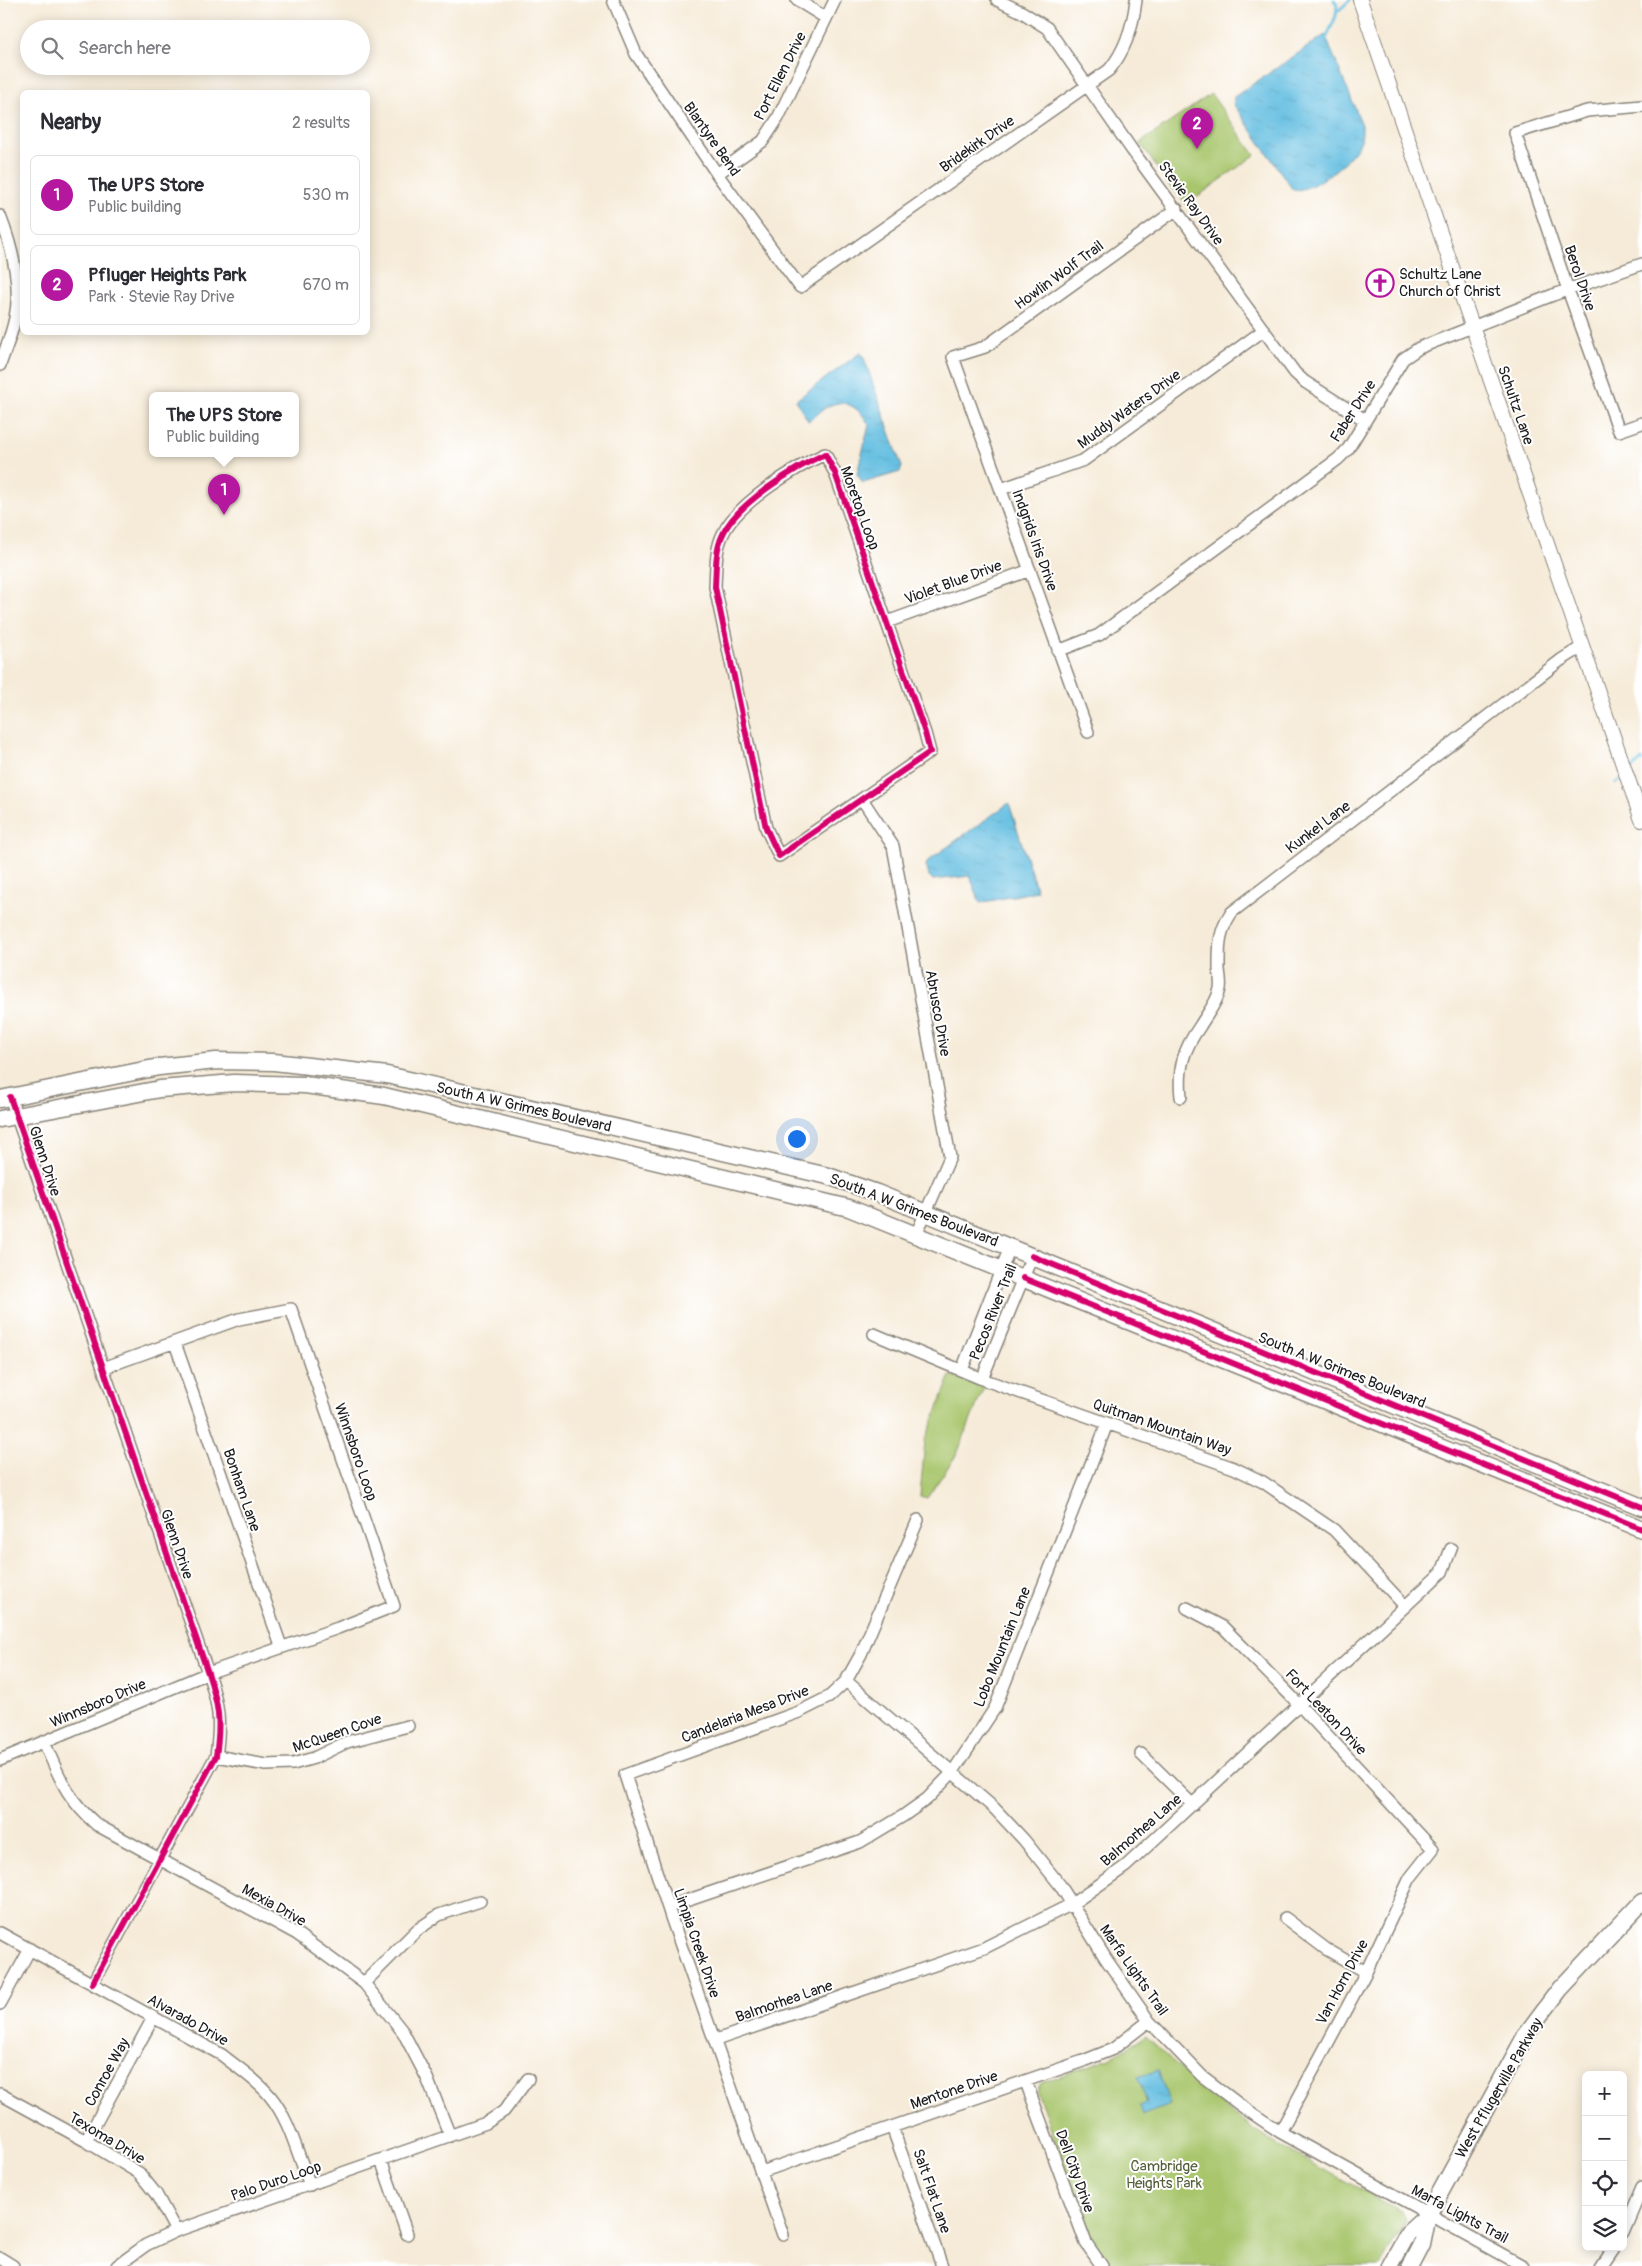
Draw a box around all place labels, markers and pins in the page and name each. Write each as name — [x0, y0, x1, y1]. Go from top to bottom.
pin: 2 — [1181, 108, 1213, 149]
place label: Schultz Lane Church of Christ — [1399, 265, 1502, 301]
church icon: Schultz Lane Church of Christ — [1365, 268, 1395, 298]
pin: 1 — [208, 474, 240, 515]

